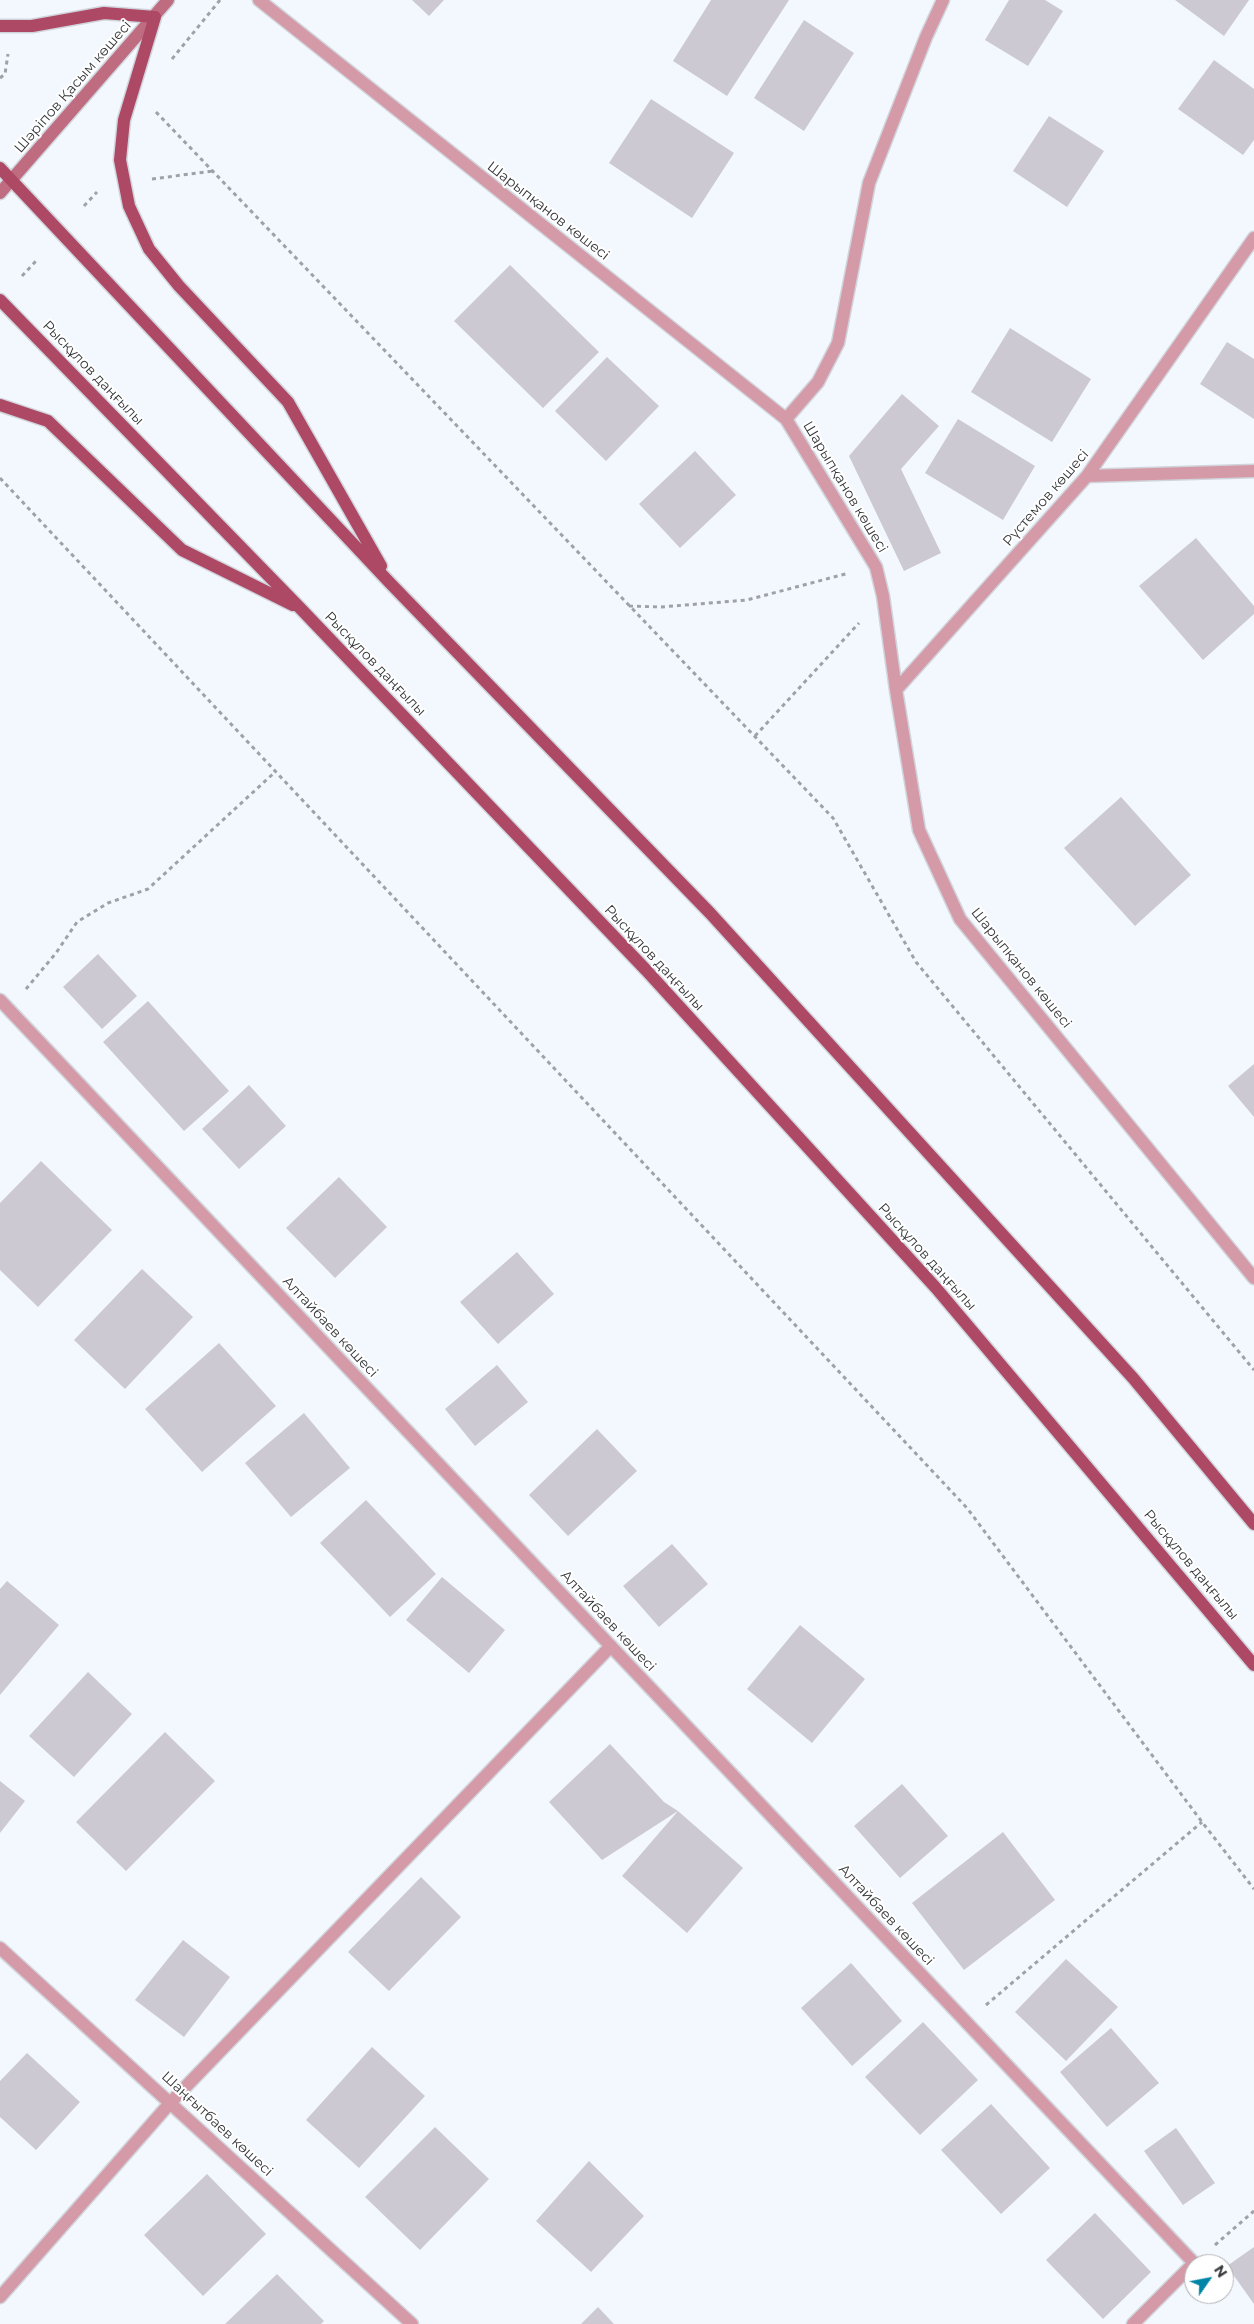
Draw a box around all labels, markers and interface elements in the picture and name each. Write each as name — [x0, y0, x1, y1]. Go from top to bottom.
street label: Шәріпов Қасым көшесі — [11, 17, 135, 157]
street label: Шарыпқанов көшесі — [484, 158, 612, 264]
street label: Рысқұлов даңғылы — [39, 317, 147, 429]
street label: Шарыпқанов көшесі — [799, 418, 891, 556]
street label: Рүстемов көшесі — [1000, 446, 1092, 550]
street label: Рысқұлов даңғылы — [321, 608, 429, 720]
street label: Рысқұлов даңғылы — [601, 902, 707, 1014]
street label: Шарыпқанов көшесі — [967, 904, 1075, 1032]
street label: Рысқұлов даңғылы — [874, 1200, 980, 1314]
street label: Алтайбаев көшесі — [279, 1273, 381, 1381]
street label: Рысқұлов даңғылы — [1140, 1507, 1242, 1623]
street label: Алтайбаев көшесі — [557, 1567, 659, 1675]
street label: Алтайбаев көшесі — [835, 1861, 937, 1969]
street label: Шаңғытбаев көшесі — [158, 2068, 276, 2180]
north arrow — [1184, 2254, 1234, 2304]
text: N — [1210, 2262, 1231, 2281]

